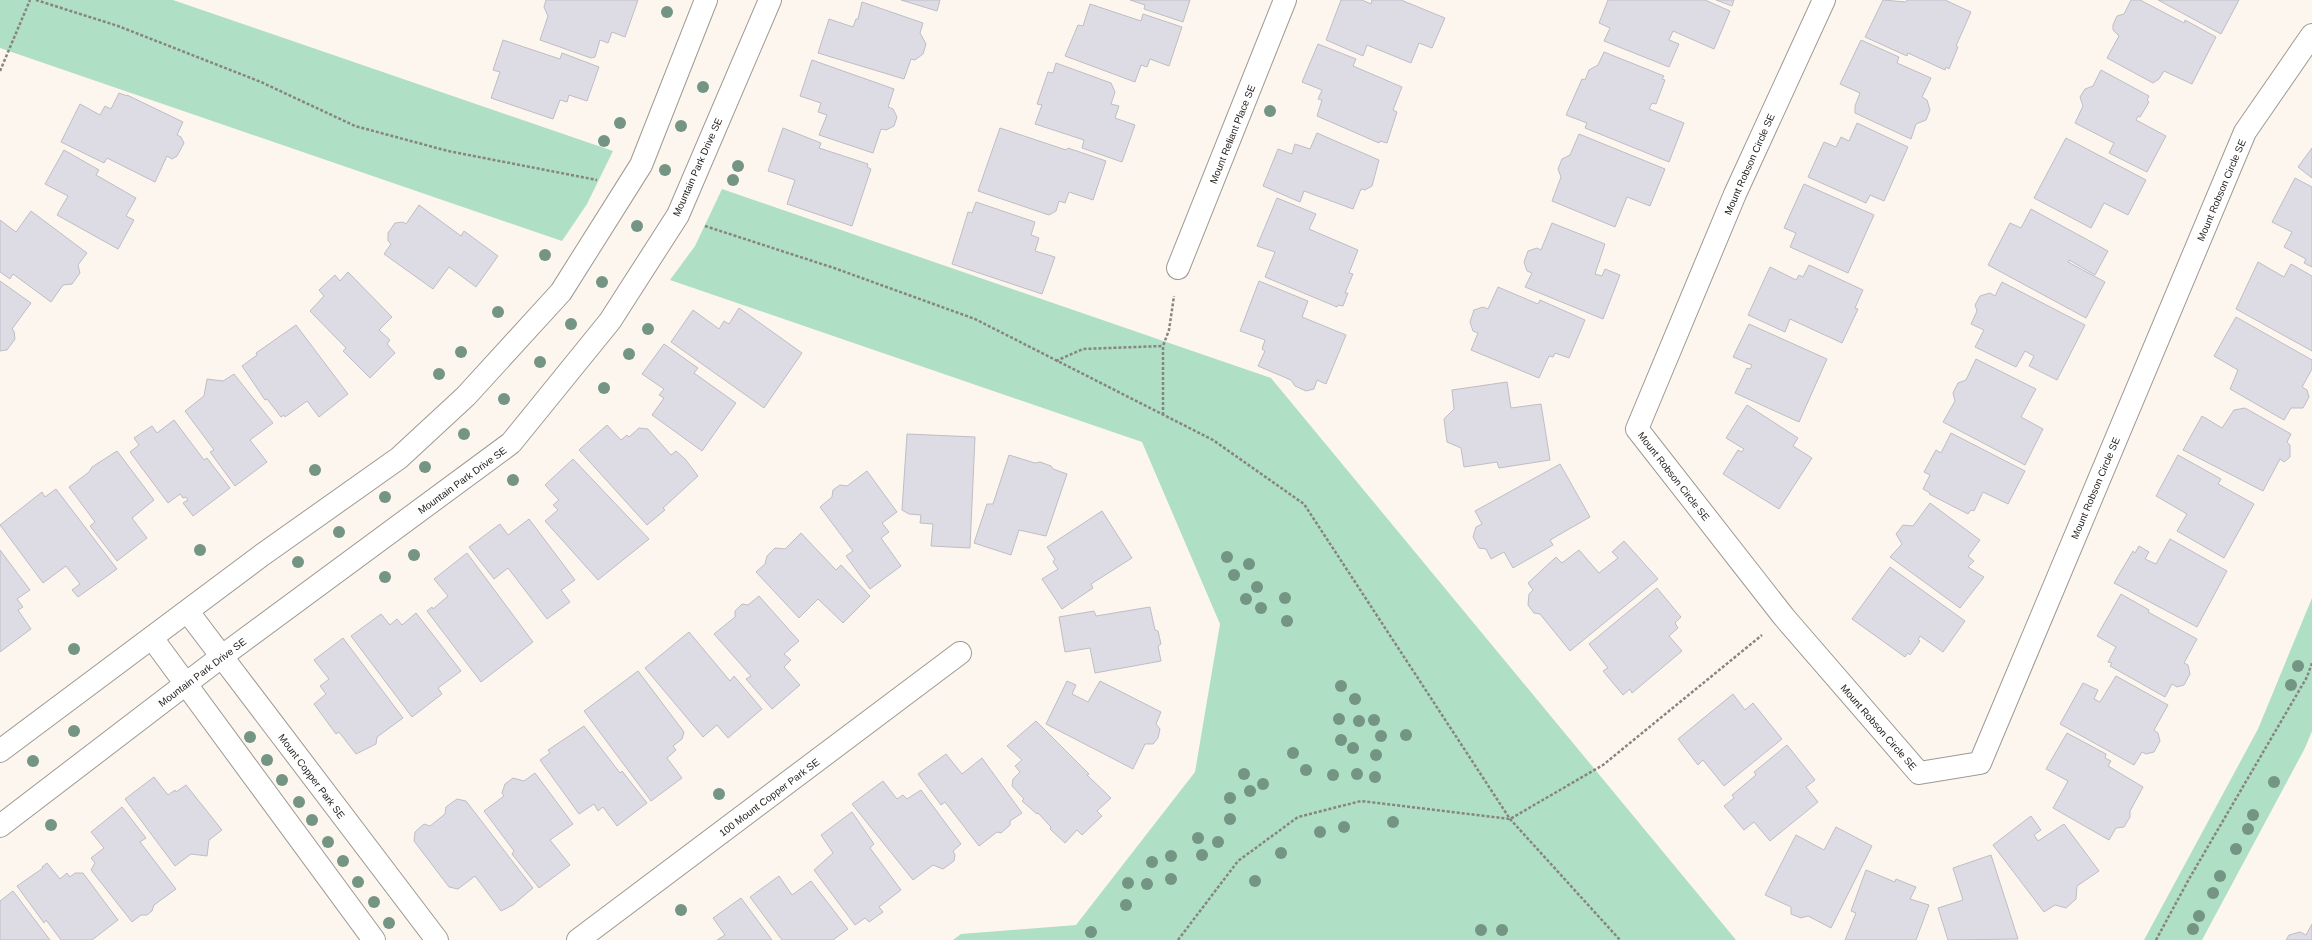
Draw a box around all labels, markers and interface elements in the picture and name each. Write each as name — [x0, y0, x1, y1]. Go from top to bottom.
street label: Mount Reliant Place SE — [1208, 83, 1257, 185]
street label: Mount Robson Circle SE — [1722, 112, 1777, 216]
street label: Mountain Park Drive SE — [671, 116, 724, 218]
street label: Mount Robson Circle SE — [2195, 137, 2248, 243]
street label: Mount Robson Circle SE — [1636, 430, 1712, 523]
street label: Mount Robson Circle SE — [2069, 435, 2122, 541]
street label: Mountain Park Drive SE — [416, 444, 509, 516]
street label: Mountain Park Drive SE — [156, 636, 248, 709]
street label: Mount Robson Circle SE — [1839, 682, 1919, 772]
street label: Mount Copper Park SE — [276, 732, 347, 821]
street label: 100 Mount Copper Park SE — [717, 756, 822, 839]

